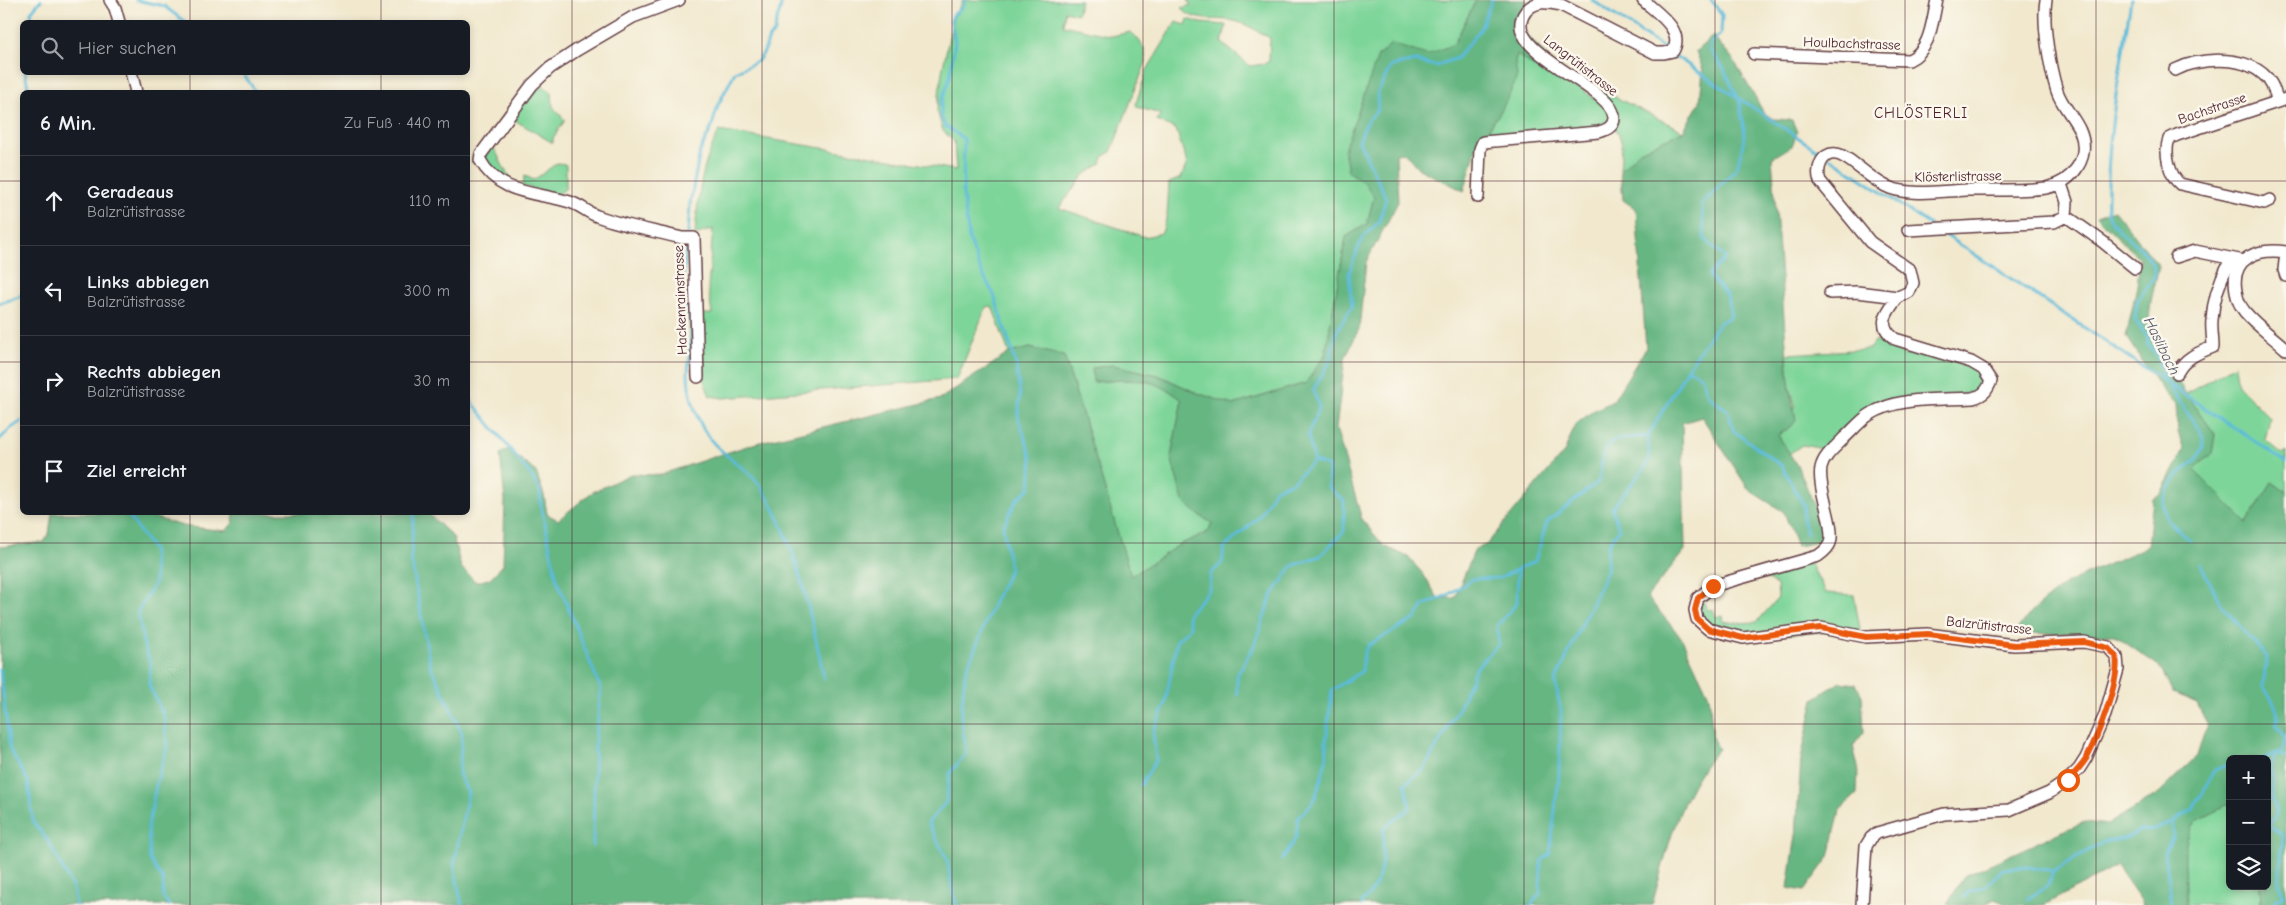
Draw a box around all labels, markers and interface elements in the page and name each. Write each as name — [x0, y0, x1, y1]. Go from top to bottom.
search box — [20, 20, 470, 75]
street label: Langrütistrasse — [1540, 31, 1621, 100]
street label: Houlbachstrasse — [1803, 33, 1901, 54]
icon: search — [38, 34, 66, 62]
text: Hier suchen — [78, 37, 176, 59]
street label: Bachstrasse — [2176, 89, 2249, 128]
district label: CHLÖSTERLI — [1874, 104, 1968, 122]
text: 6 Min. — [40, 111, 96, 135]
text: Zu Fuß · 440 m — [344, 114, 450, 132]
street label: Klösterlistrasse — [1914, 167, 2002, 186]
text: Geradeaus — [87, 181, 173, 203]
icon: ahead — [40, 187, 68, 215]
text: 110 m — [409, 192, 450, 210]
text: Balzrütistrasse — [87, 203, 185, 221]
street label: Hackenrainstrasse — [670, 245, 691, 355]
text: Links abbiegen — [87, 271, 209, 293]
icon: left — [40, 277, 68, 305]
text: 300 m — [404, 282, 450, 300]
text: Balzrütistrasse — [87, 293, 185, 311]
water label: Haslibach — [2140, 314, 2184, 378]
text: Rechts abbiegen — [87, 361, 221, 383]
icon: right — [40, 367, 68, 395]
text: 30 m — [414, 372, 450, 390]
text: Balzrütistrasse — [87, 383, 185, 401]
icon: arrive — [40, 457, 68, 485]
text: Ziel erreicht — [87, 460, 186, 482]
route end — [1702, 575, 1725, 598]
street label: Balzrütistrasse — [1945, 613, 2033, 638]
map controls — [2226, 755, 2271, 890]
button: + — [2226, 755, 2271, 800]
route start — [2057, 769, 2080, 792]
button: − — [2226, 800, 2271, 845]
button: layers — [2226, 845, 2271, 890]

